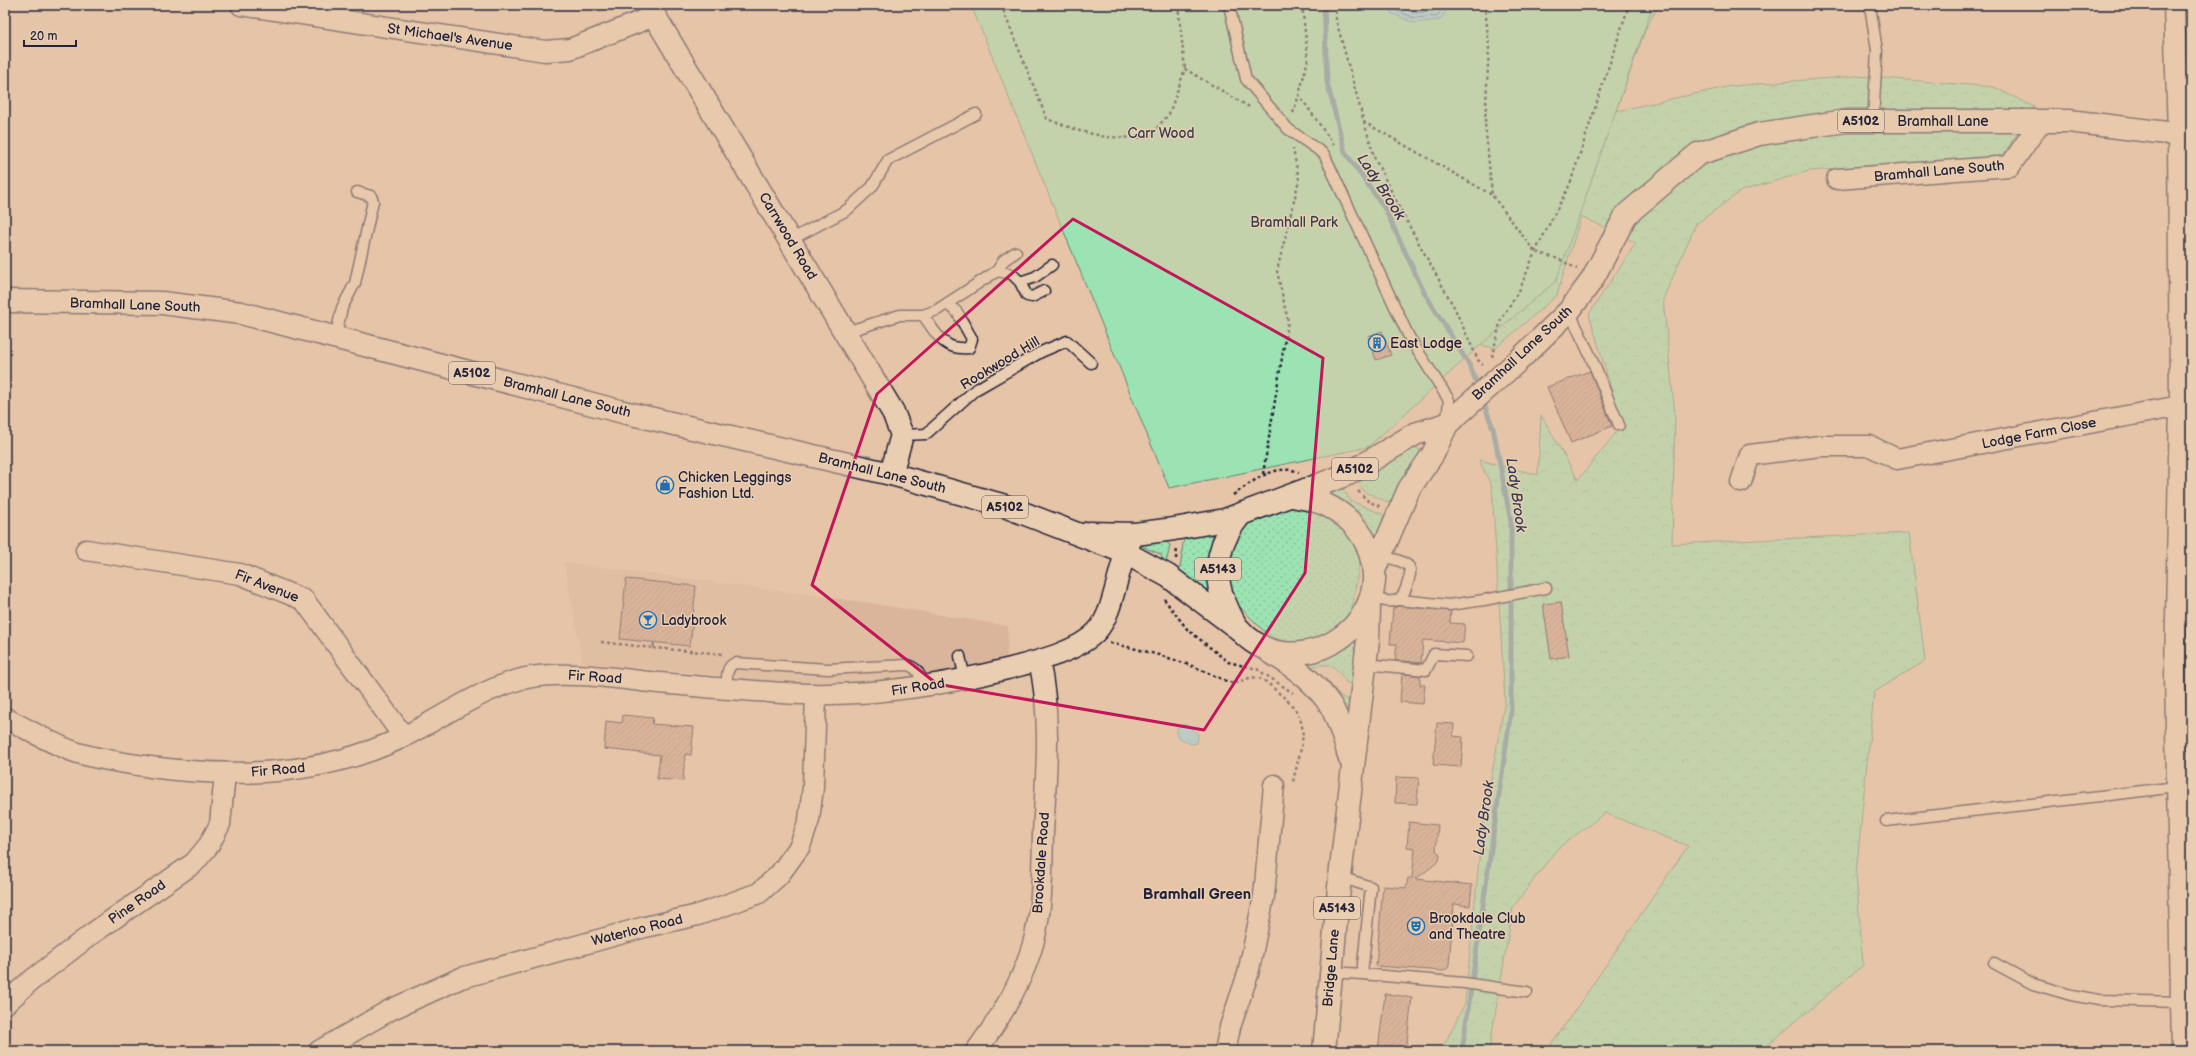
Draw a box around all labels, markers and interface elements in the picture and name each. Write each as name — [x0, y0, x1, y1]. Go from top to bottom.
street label: St Michael's Avenue — [386, 20, 514, 54]
scale bar — [24, 22, 76, 48]
text: 20 m — [30, 29, 57, 44]
road number: A5102 — [1838, 110, 1884, 132]
street label: Bramhall Lane — [1897, 113, 1989, 130]
park label: Carr Wood — [1127, 125, 1195, 142]
water label: Lady Brook — [1353, 150, 1410, 224]
street label: Bramhall Lane South — [1873, 157, 2005, 185]
street label: Carrwood Road — [755, 189, 821, 283]
park label: Bramhall Park — [1250, 214, 1338, 231]
street label: Bramhall Lane South — [69, 294, 201, 316]
street label: Bramhall Lane South — [1468, 302, 1576, 404]
street label: Rookwood Hill — [957, 333, 1043, 393]
building icon: East Lodge — [1367, 333, 1387, 353]
place label: East Lodge — [1390, 335, 1462, 352]
road number: A5102 — [449, 362, 495, 384]
street label: Bramhall Lane South — [501, 373, 633, 421]
street label: Lodge Farm Close — [1980, 414, 2098, 452]
street label: Bramhall Lane South — [816, 449, 948, 497]
water label: Lady Brook — [1501, 456, 1531, 534]
road number: A5102 — [1332, 458, 1378, 480]
place label: Chicken Leggings Fashion Ltd. — [678, 469, 791, 502]
shop icon: Chicken Leggings Fashion Ltd. — [655, 475, 675, 495]
road number: A5102 — [982, 496, 1028, 518]
road number: A5143 — [1195, 558, 1241, 580]
street label: Fir Avenue — [232, 566, 302, 606]
bar icon: Ladybrook — [638, 610, 658, 630]
place label: Ladybrook — [661, 612, 726, 629]
street label: Fir Road — [567, 667, 623, 687]
street label: Fir Road — [890, 674, 946, 700]
street label: Fir Road — [250, 759, 306, 781]
water label: Lady Brook — [1469, 779, 1499, 857]
street label: Brookdale Road — [1029, 812, 1053, 914]
street label: Pine Road — [105, 876, 169, 928]
district label: Bramhall Green — [1143, 885, 1251, 904]
road number: A5143 — [1314, 897, 1360, 919]
street label: Waterloo Road — [589, 910, 685, 950]
place label: Brookdale Club and Theatre — [1429, 910, 1526, 943]
theatre icon: Brookdale Club and Theatre — [1406, 916, 1426, 936]
street label: Bridge Lane — [1319, 928, 1343, 1008]

